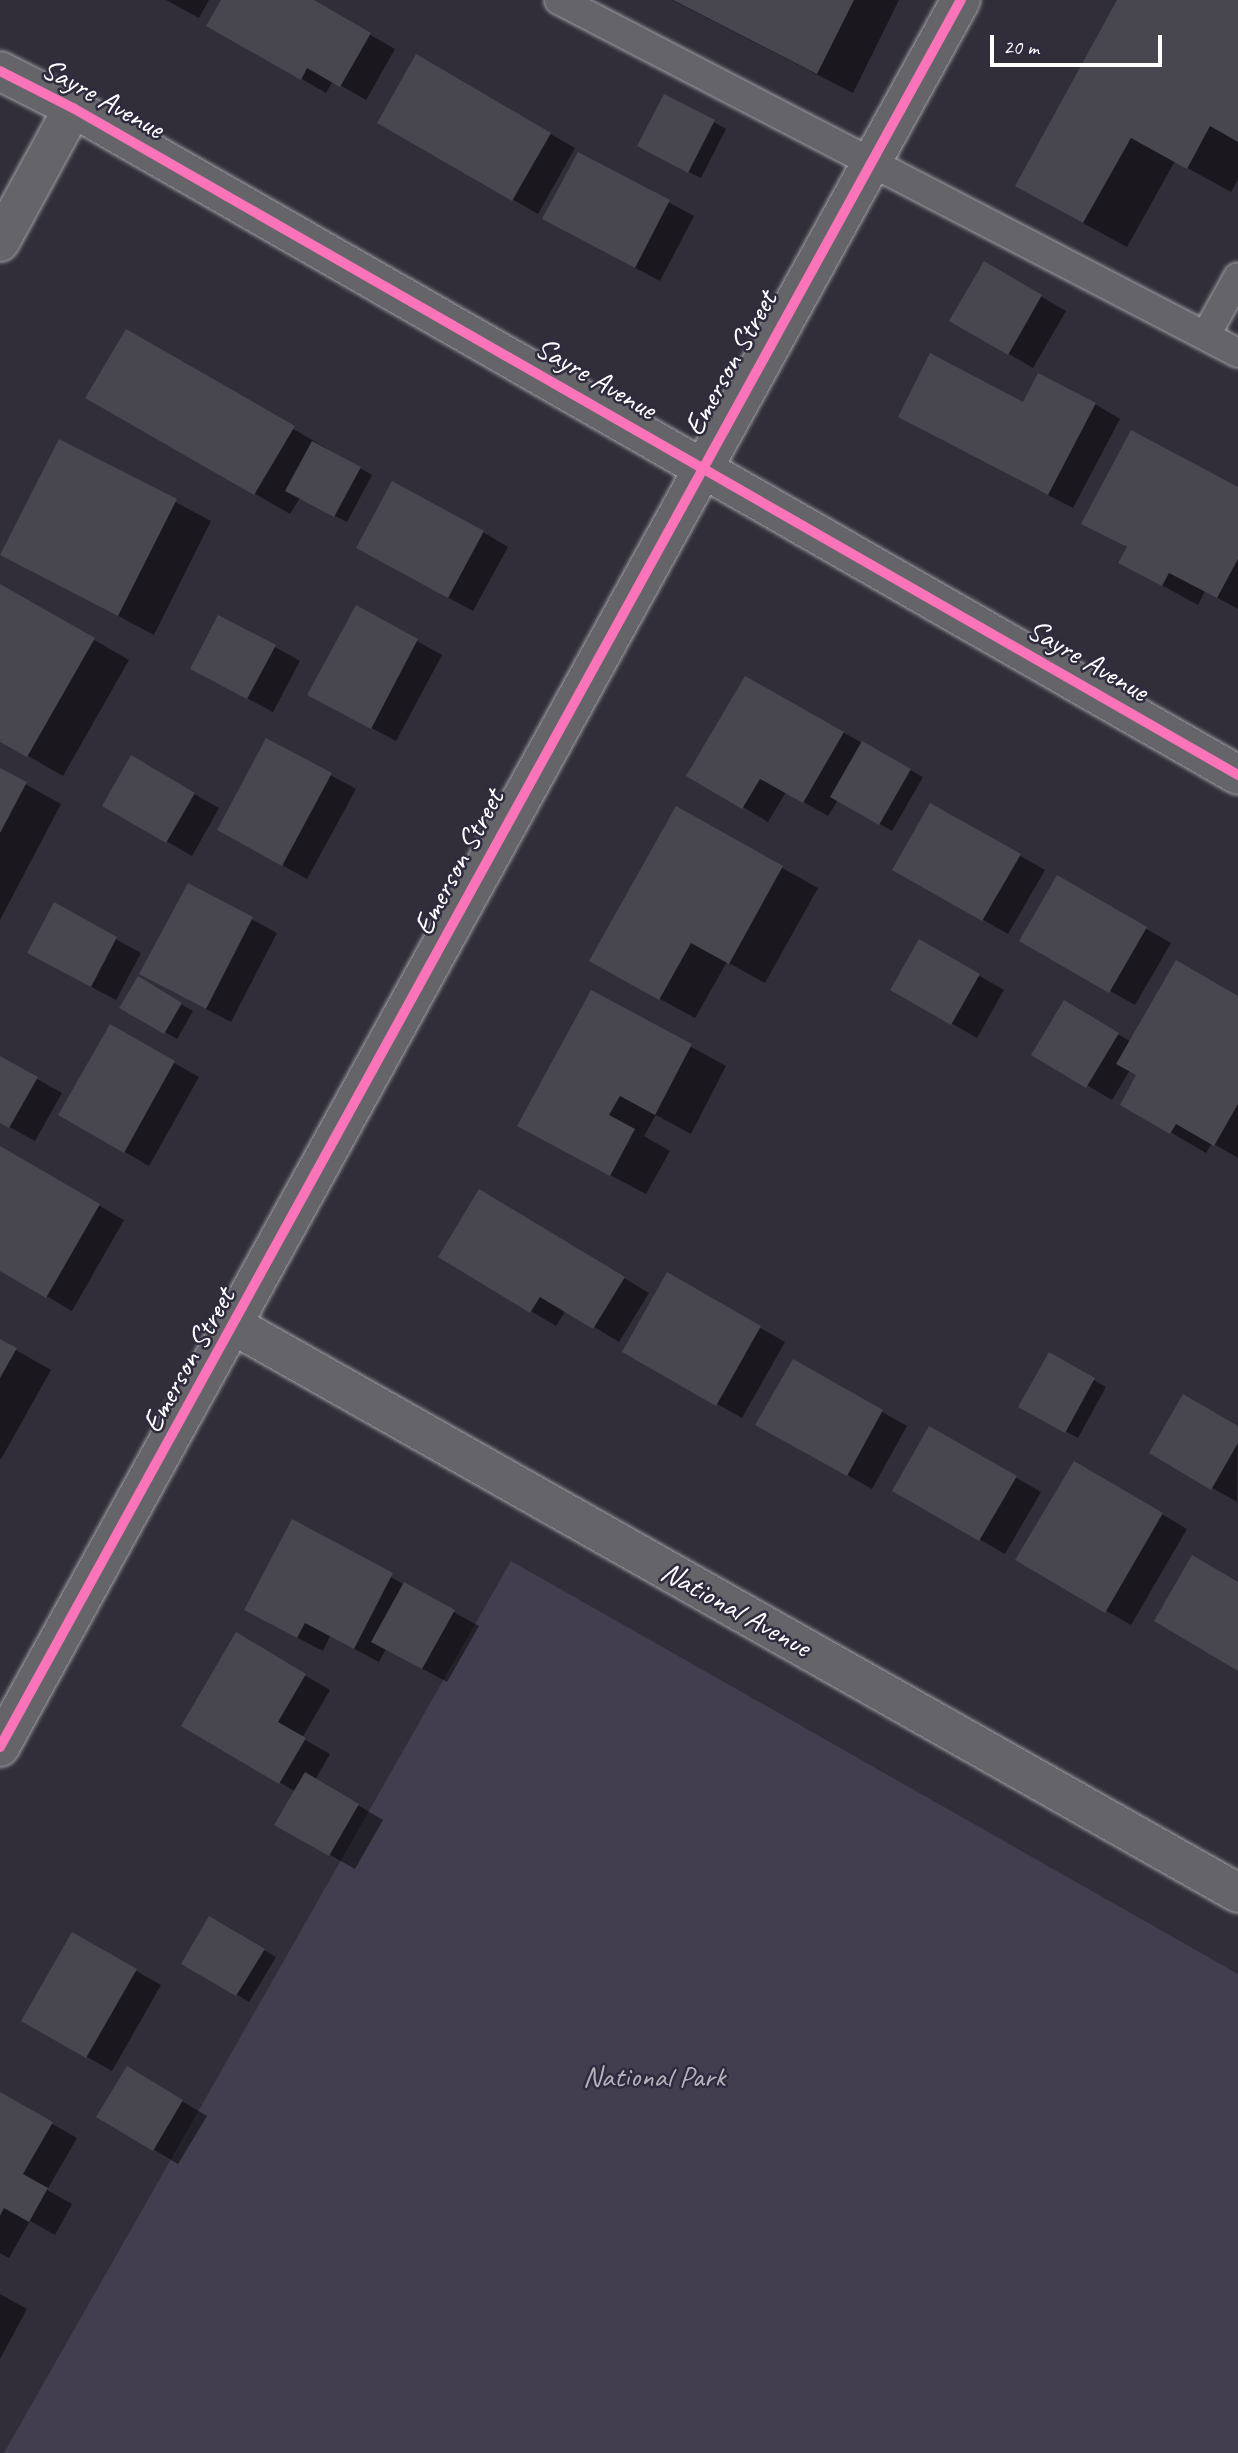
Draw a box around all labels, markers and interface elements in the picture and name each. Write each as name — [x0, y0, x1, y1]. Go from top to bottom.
scale bar — [993, 21, 1164, 65]
text: 20 m — [1003, 34, 1039, 60]
street label: Sayre Avenue — [36, 50, 170, 146]
street label: Emerson Street — [675, 284, 785, 442]
street label: Sayre Avenue — [529, 329, 663, 427]
street label: Sayre Avenue — [1021, 611, 1155, 709]
street label: Emerson Street — [405, 783, 511, 941]
street label: Emerson Street — [133, 1281, 243, 1439]
street label: National Avenue — [655, 1553, 817, 1665]
park label: National Park — [582, 2058, 726, 2094]

